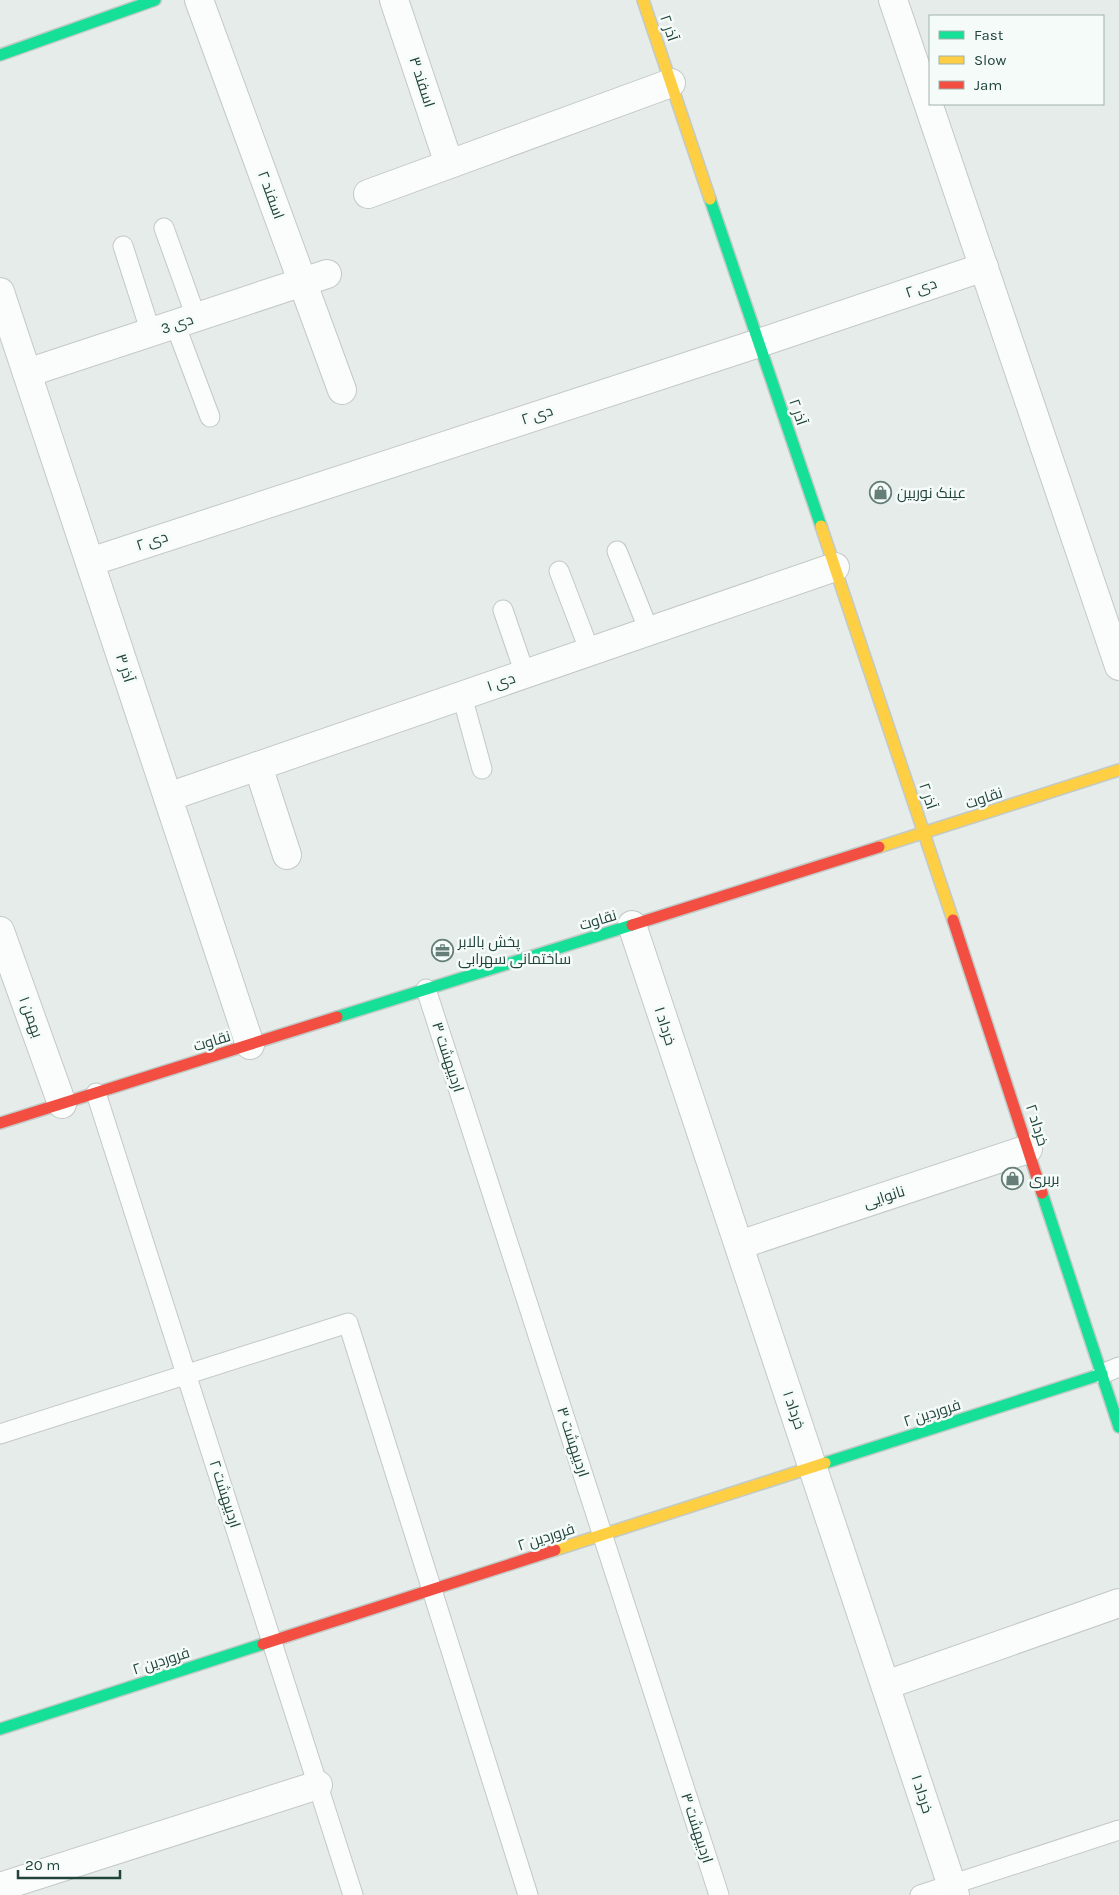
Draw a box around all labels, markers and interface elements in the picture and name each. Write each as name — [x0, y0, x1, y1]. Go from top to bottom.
street label: آذر ۲ — [656, 12, 682, 44]
legend — [929, 15, 1104, 105]
text: Fast — [974, 26, 1004, 44]
text: Slow — [974, 51, 1006, 69]
street label: اسفند ۳ — [405, 54, 439, 110]
text: Jam — [974, 76, 1002, 94]
street label: اسفند ۲ — [254, 168, 288, 222]
street label: دی ۲ — [903, 274, 939, 303]
street label: دی 3 — [158, 310, 196, 339]
street label: آذر ۲ — [785, 396, 811, 428]
street label: دی ۲ — [519, 401, 555, 429]
shop icon: عینک نوربین — [869, 481, 893, 505]
place label: عینک نوربین — [897, 484, 966, 503]
street label: دی ۲ — [134, 527, 170, 555]
street label: آذر ۳ — [112, 651, 138, 685]
street label: دی ۱ — [484, 669, 518, 696]
street label: آذر ۲ — [915, 780, 941, 812]
street label: نقاوت — [963, 784, 1005, 812]
street label: نقاوت — [577, 906, 619, 934]
place label: پخش بالابر ساختمانی سهرابی — [457, 933, 571, 969]
office icon: پخش بالابر ساختمانی سهرابی — [430, 939, 454, 963]
street label: بهمن ۱ — [14, 994, 47, 1040]
street label: خرداد ۱ — [650, 1004, 680, 1048]
street label: اردیبهشت ۳ — [427, 1020, 468, 1095]
street label: نقاوت — [191, 1027, 233, 1055]
street label: خرداد ۲ — [1022, 1102, 1052, 1148]
shop icon: بربری — [1001, 1167, 1025, 1191]
place label: بربری — [1029, 1170, 1059, 1189]
street label: نانوایی — [861, 1182, 907, 1213]
street label: خرداد ۱ — [779, 1388, 809, 1432]
street label: فروردین ۲ — [901, 1395, 963, 1432]
street label: اردیبهشت ۳ — [552, 1405, 593, 1480]
street label: اردیبهشت ۲ — [205, 1458, 244, 1530]
street label: فروردین ۲ — [515, 1519, 577, 1556]
street label: فروردین ۲ — [130, 1643, 192, 1680]
street label: خرداد ۱ — [907, 1772, 937, 1816]
street label: اردیبهشت ۳ — [676, 1791, 717, 1866]
scale bar — [18, 1848, 120, 1880]
text: 20 m — [25, 1856, 60, 1874]

